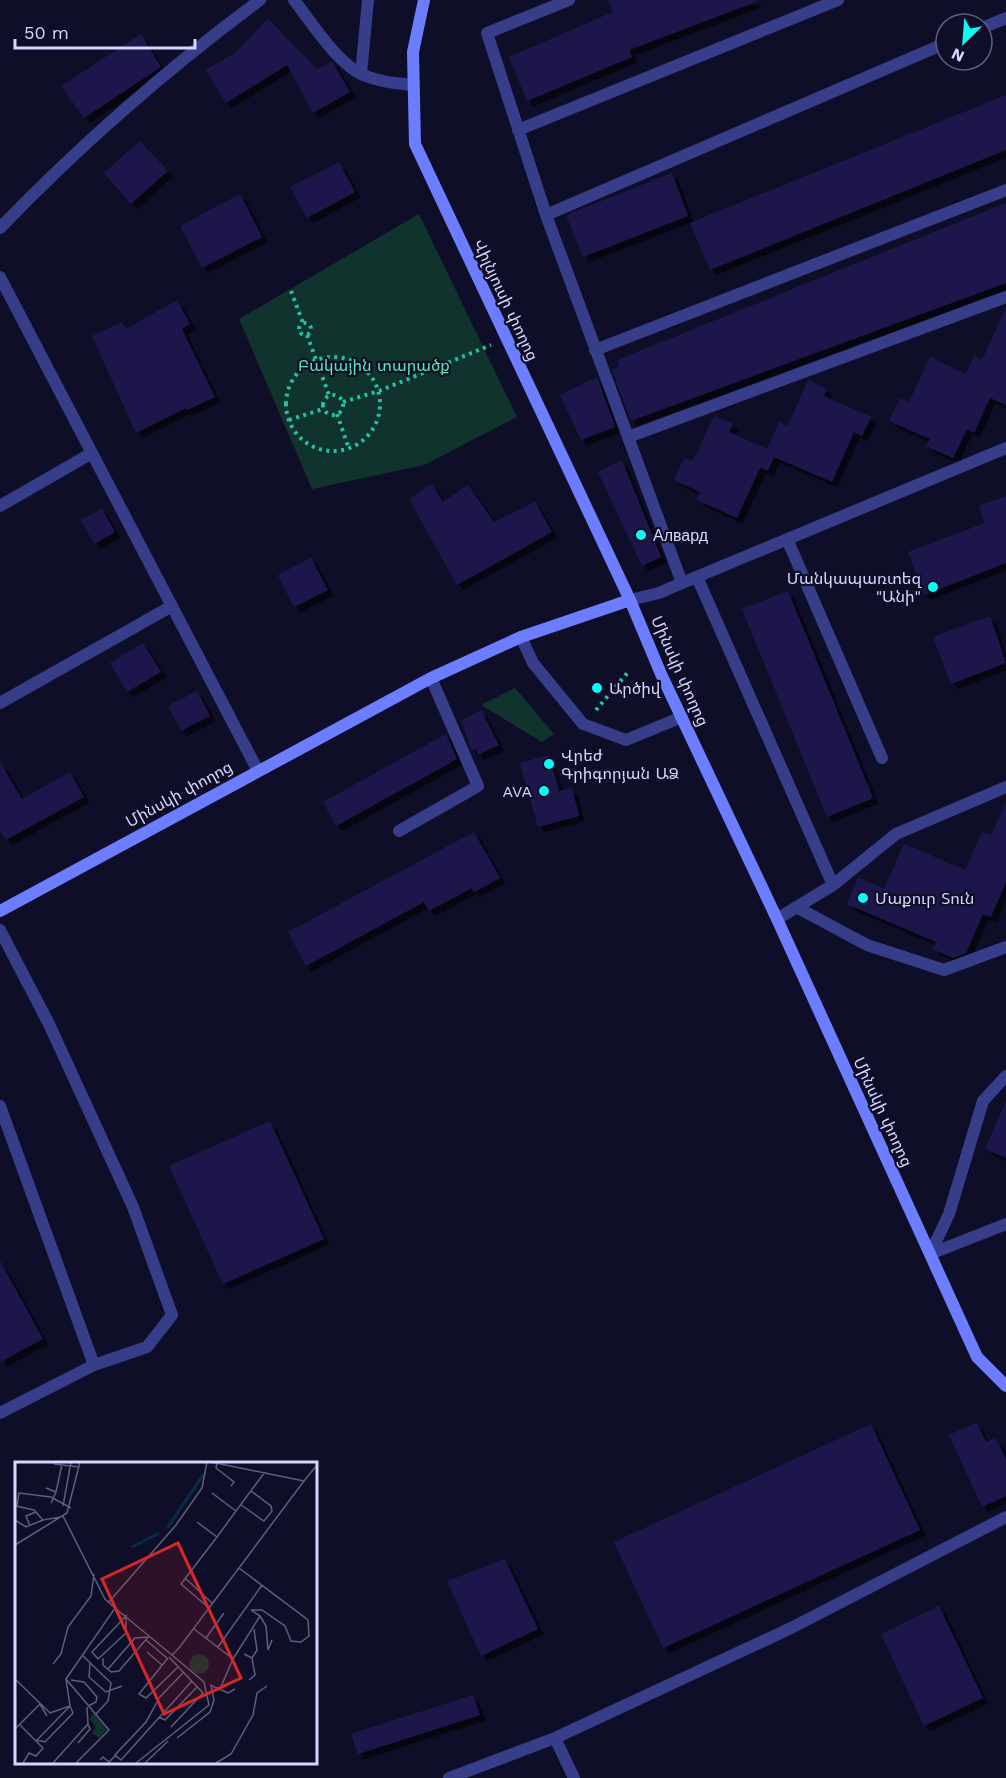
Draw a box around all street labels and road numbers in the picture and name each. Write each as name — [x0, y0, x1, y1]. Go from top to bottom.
street label: Վիլնյուսի փողոց — [469, 236, 543, 364]
street label: Մինսկի փողոց — [647, 613, 713, 729]
street label: Մինսկի փողոց — [122, 757, 236, 831]
street label: Մինսկի փողոց — [849, 1054, 917, 1170]

